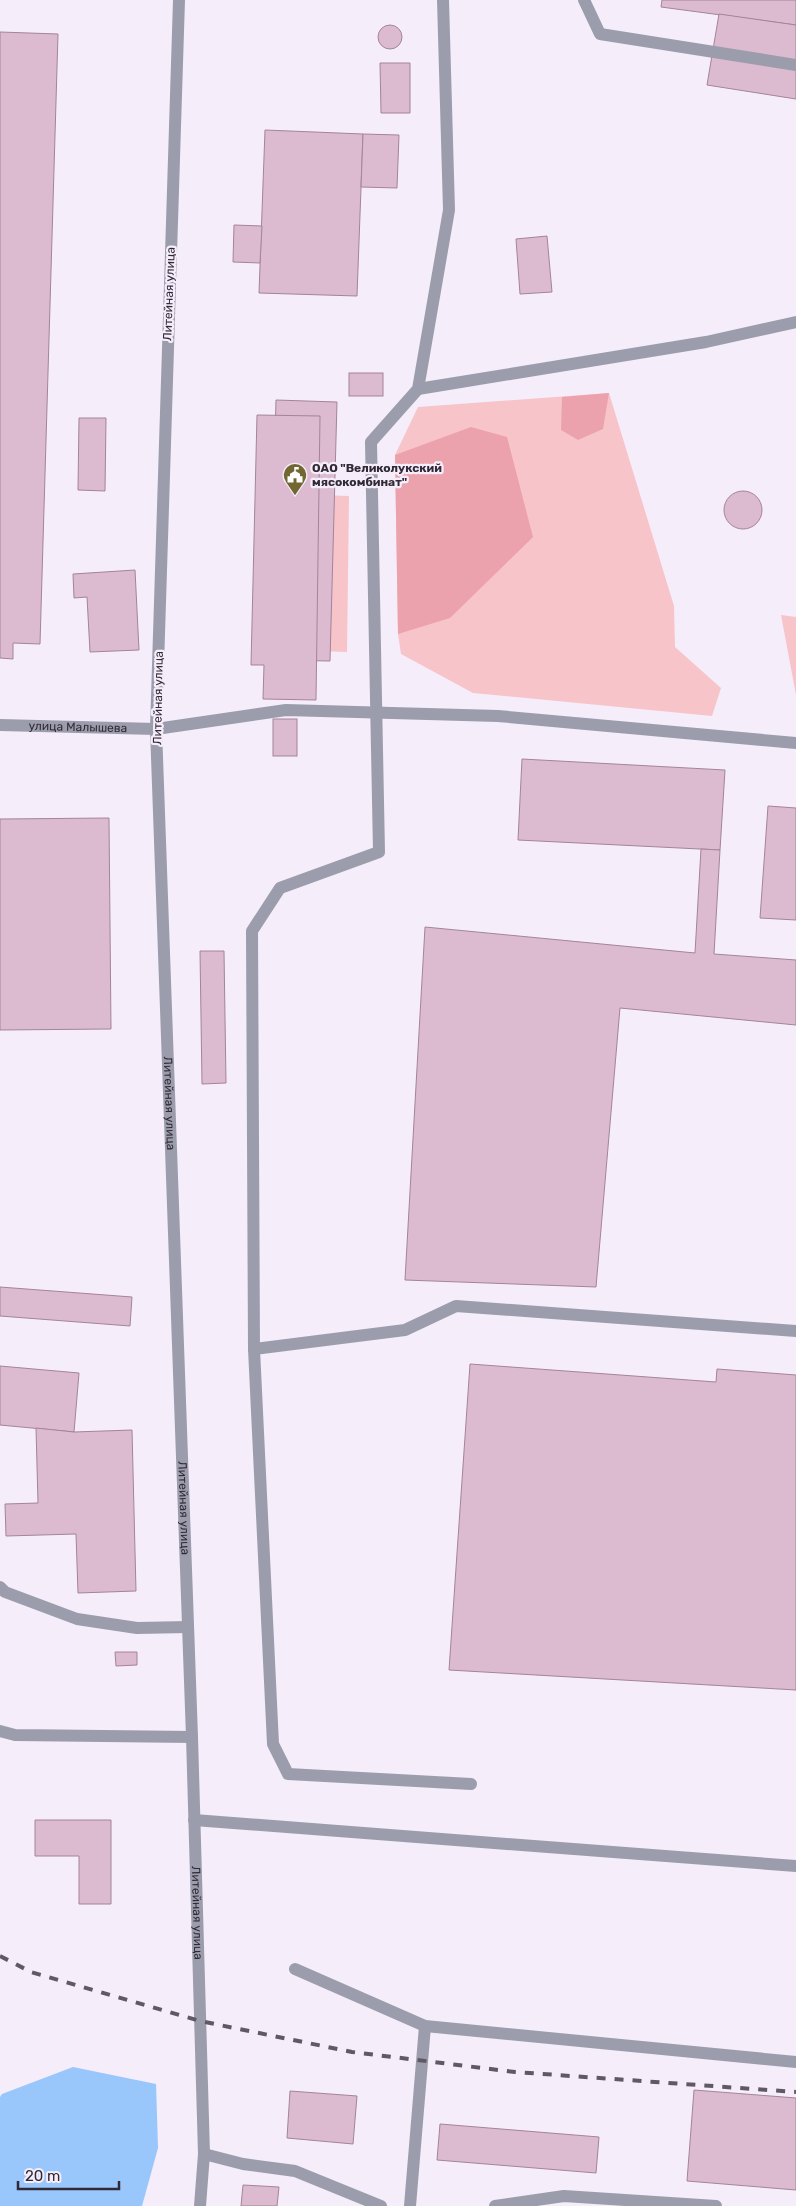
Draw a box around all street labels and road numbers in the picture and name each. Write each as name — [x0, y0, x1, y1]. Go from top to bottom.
street label: Литейная улица — [160, 247, 178, 341]
street label: Литейная улица — [150, 651, 166, 745]
street label: улица Малышева — [28, 719, 127, 735]
street label: Литейная улица — [161, 1056, 178, 1151]
street label: Литейная улица — [175, 1461, 192, 1555]
street label: Литейная улица — [189, 1866, 205, 1960]

